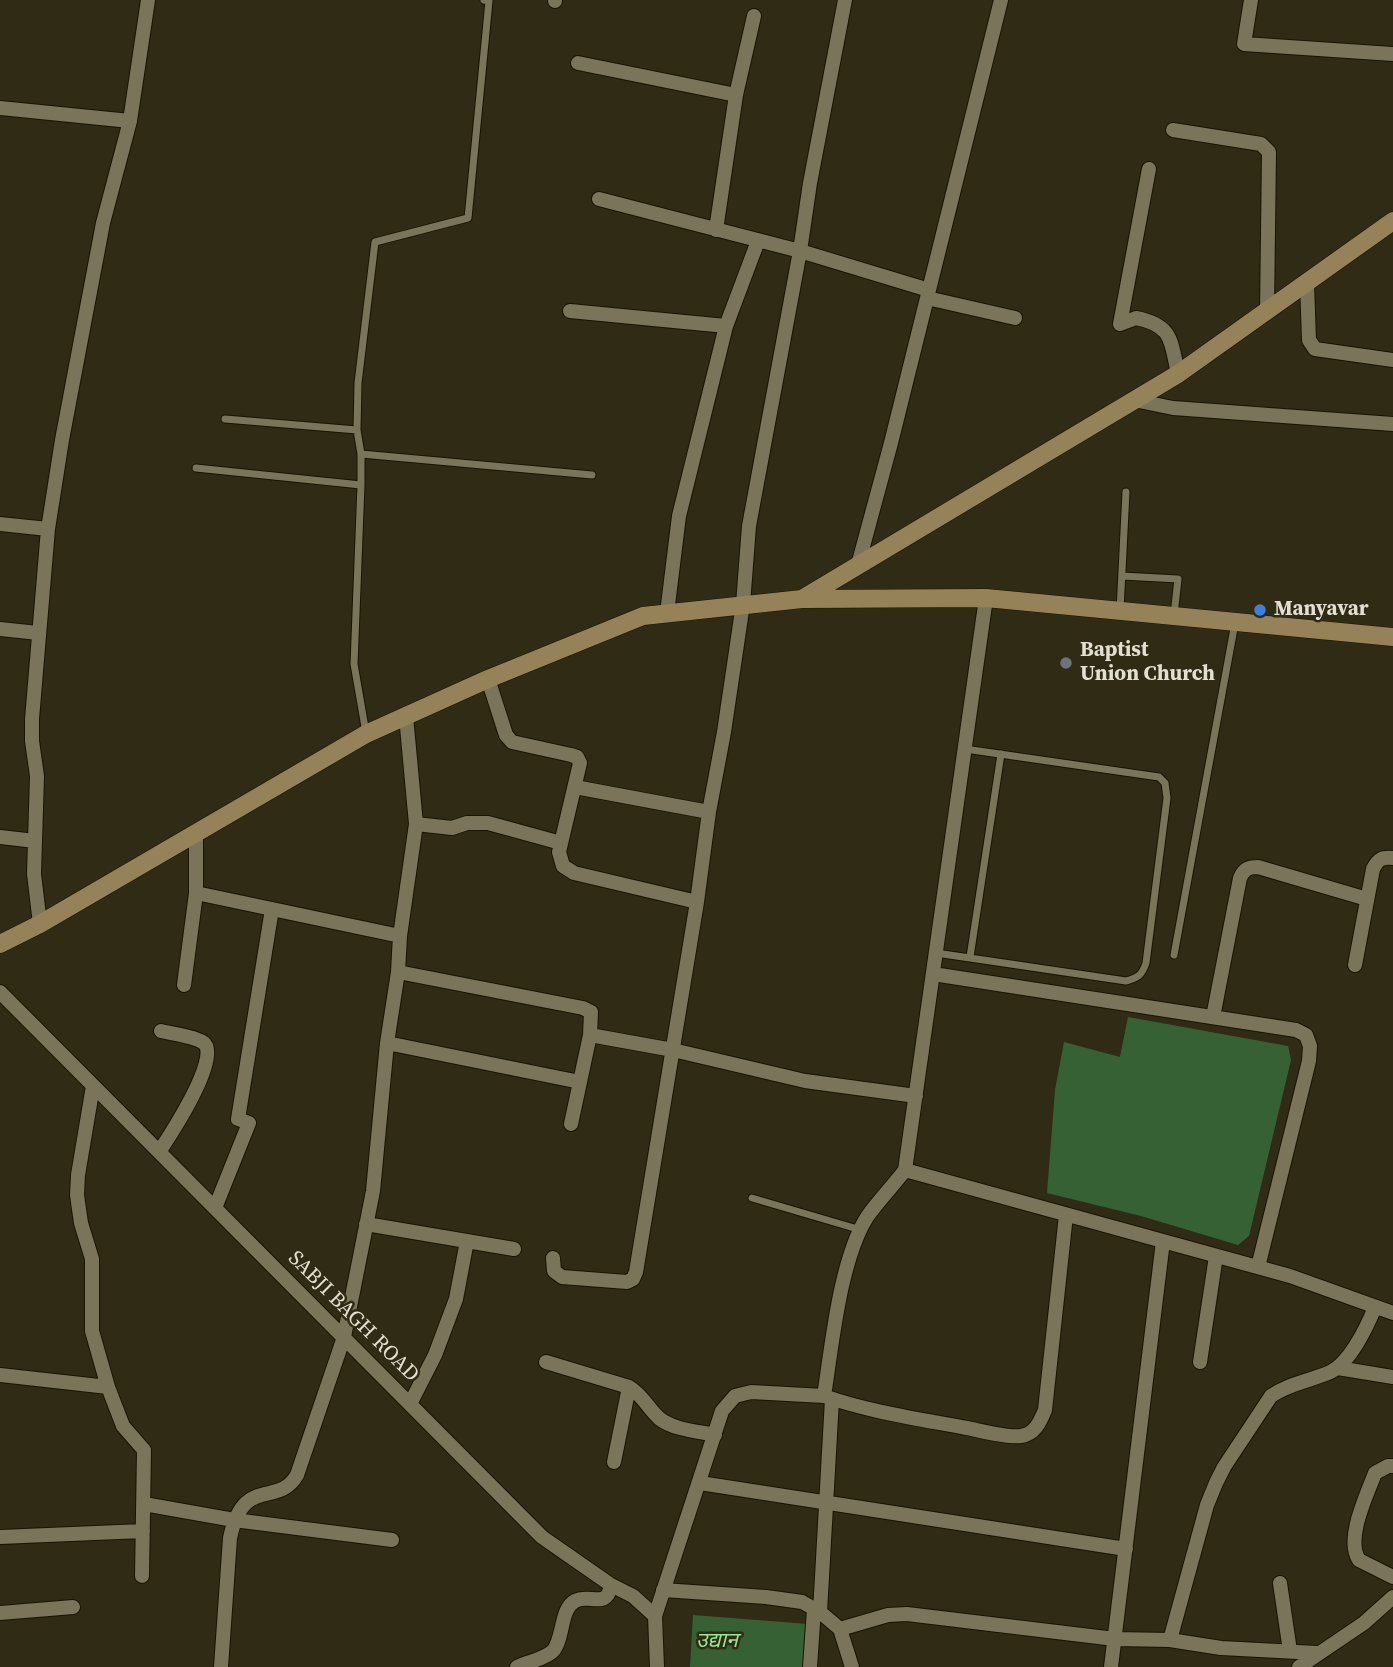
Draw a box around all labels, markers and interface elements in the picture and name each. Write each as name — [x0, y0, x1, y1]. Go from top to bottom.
place label: Manyavar — [1274, 597, 1369, 623]
marker: Manyavar — [1252, 602, 1268, 618]
place label: Baptist Union Church — [1080, 638, 1215, 688]
marker: Baptist Union Church — [1058, 655, 1074, 671]
street label: SABJI BAGH ROAD — [282, 1246, 424, 1388]
park label: उद्यान — [696, 1629, 738, 1655]

